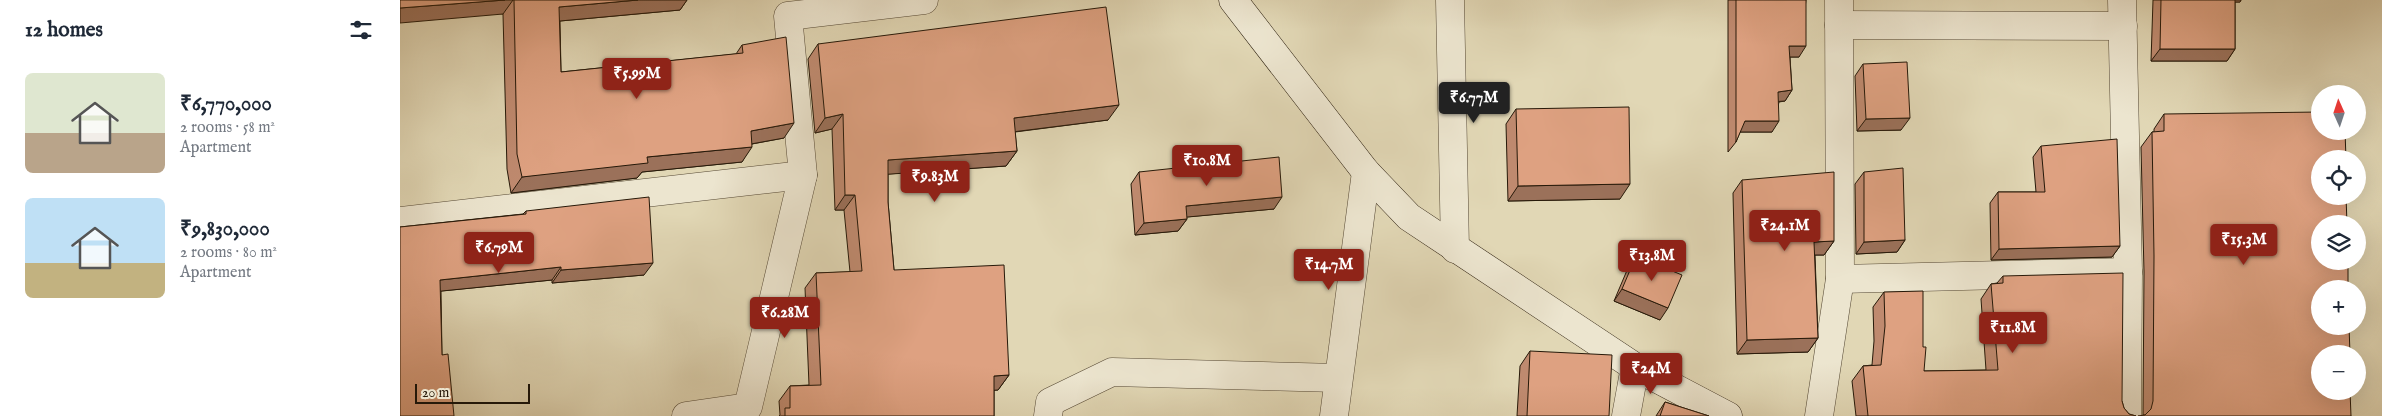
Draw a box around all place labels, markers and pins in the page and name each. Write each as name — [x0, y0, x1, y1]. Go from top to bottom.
pin: ₹5.99M — [596, 58, 678, 100]
pin: ₹6.77M — [1433, 82, 1515, 124]
pin: ₹10.8M — [1166, 144, 1248, 187]
pin: ₹9.83M — [894, 160, 976, 203]
pin: ₹24.1M — [1744, 210, 1826, 252]
pin: ₹15.3M — [2203, 224, 2285, 266]
pin: ₹6.79M — [458, 232, 540, 274]
pin: ₹13.8M — [1611, 240, 1693, 282]
pin: ₹14.7M — [1288, 248, 1370, 291]
pin: ₹6.28M — [744, 296, 826, 339]
pin: ₹11.8M — [1972, 312, 2054, 354]
pin: ₹24M — [1621, 352, 1681, 395]

